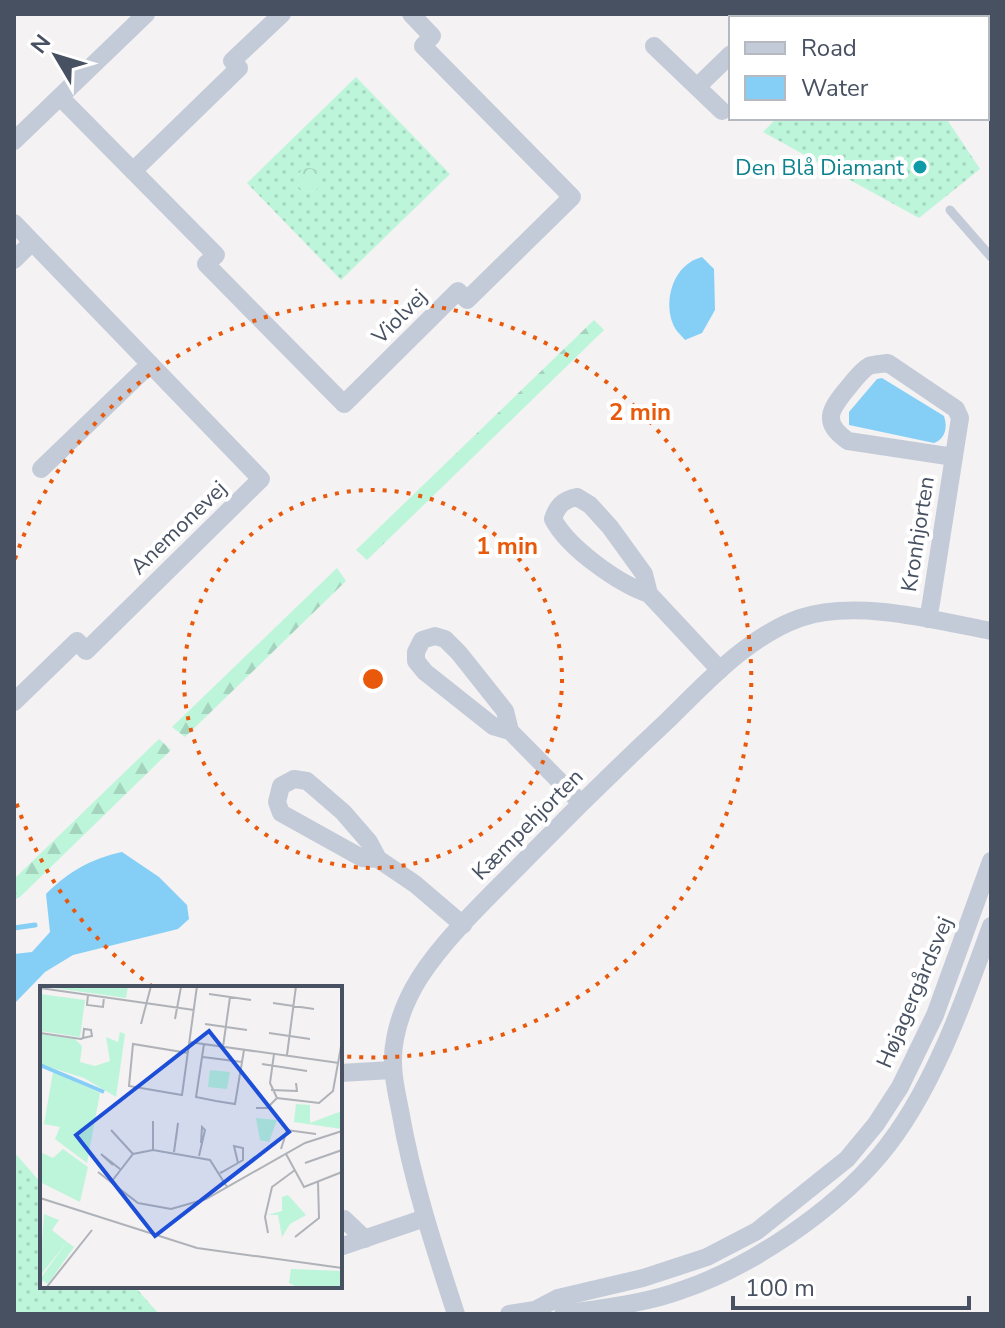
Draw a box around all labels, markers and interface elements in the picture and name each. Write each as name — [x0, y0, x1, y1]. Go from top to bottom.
north arrow — [16, 16, 96, 96]
legend — [729, 16, 989, 120]
text: N — [24, 29, 58, 60]
text: Road — [801, 32, 857, 64]
text: Water — [801, 72, 869, 104]
place label: Den Blå Diamant — [735, 153, 904, 183]
marker: Den Blå Diamant — [911, 158, 929, 176]
street label: Violvej — [365, 282, 434, 352]
text: 2 min — [609, 396, 671, 428]
street label: Anemonevej — [124, 474, 234, 581]
street label: Kronhjorten — [894, 474, 942, 594]
text: 1 min — [476, 530, 538, 562]
centre of rings — [359, 665, 387, 693]
street label: Kæmpehjorten — [465, 762, 590, 887]
street label: Højagergårdsvej — [870, 912, 960, 1073]
inset map — [40, 986, 342, 1288]
scale bar — [733, 1260, 969, 1310]
text: 100 m — [745, 1272, 815, 1304]

